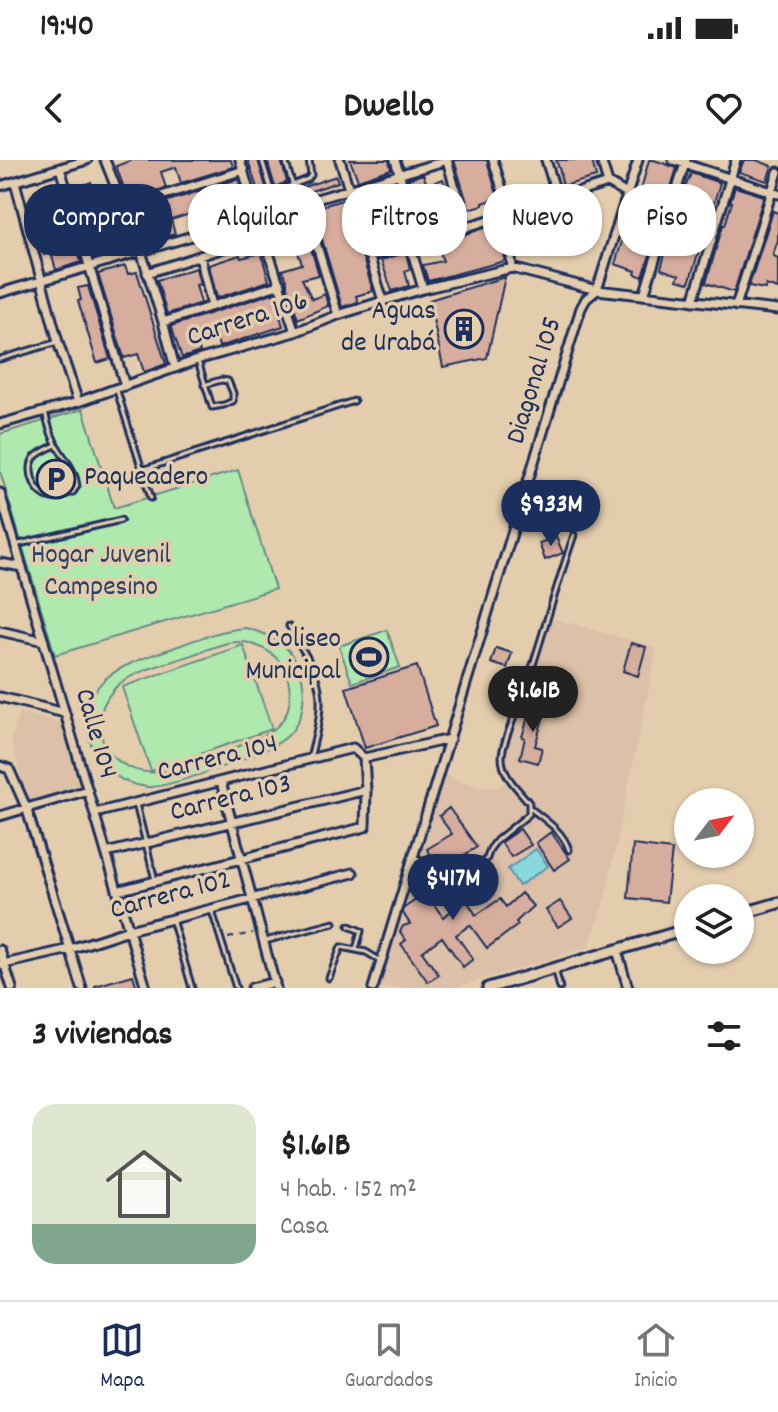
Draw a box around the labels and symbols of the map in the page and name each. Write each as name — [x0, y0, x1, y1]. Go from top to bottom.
street label: Carrera 106 — [182, 283, 314, 359]
place label: Aguas de Urabá — [341, 293, 436, 365]
building icon: Aguas de Urabá — [443, 308, 485, 350]
street label: Diagonal 105 — [498, 313, 574, 449]
parking icon: Paqueadero — [35, 458, 77, 500]
place label: Paqueadero — [84, 459, 208, 499]
pin: $933M — [495, 480, 607, 548]
park label: Hogar Juvenil Campesino — [31, 537, 171, 609]
place label: Coliseo Municipal — [245, 621, 341, 693]
sports icon: Coliseo Municipal — [348, 636, 390, 678]
pin: $1.61B — [468, 666, 598, 734]
street label: Calle 104 — [62, 684, 126, 784]
street label: Carrera 104 — [153, 726, 283, 794]
street label: Carrera 103 — [166, 766, 296, 834]
north arrow — [674, 788, 754, 868]
pin: $417M — [397, 854, 509, 922]
street label: Carrera 102 — [106, 862, 236, 932]

